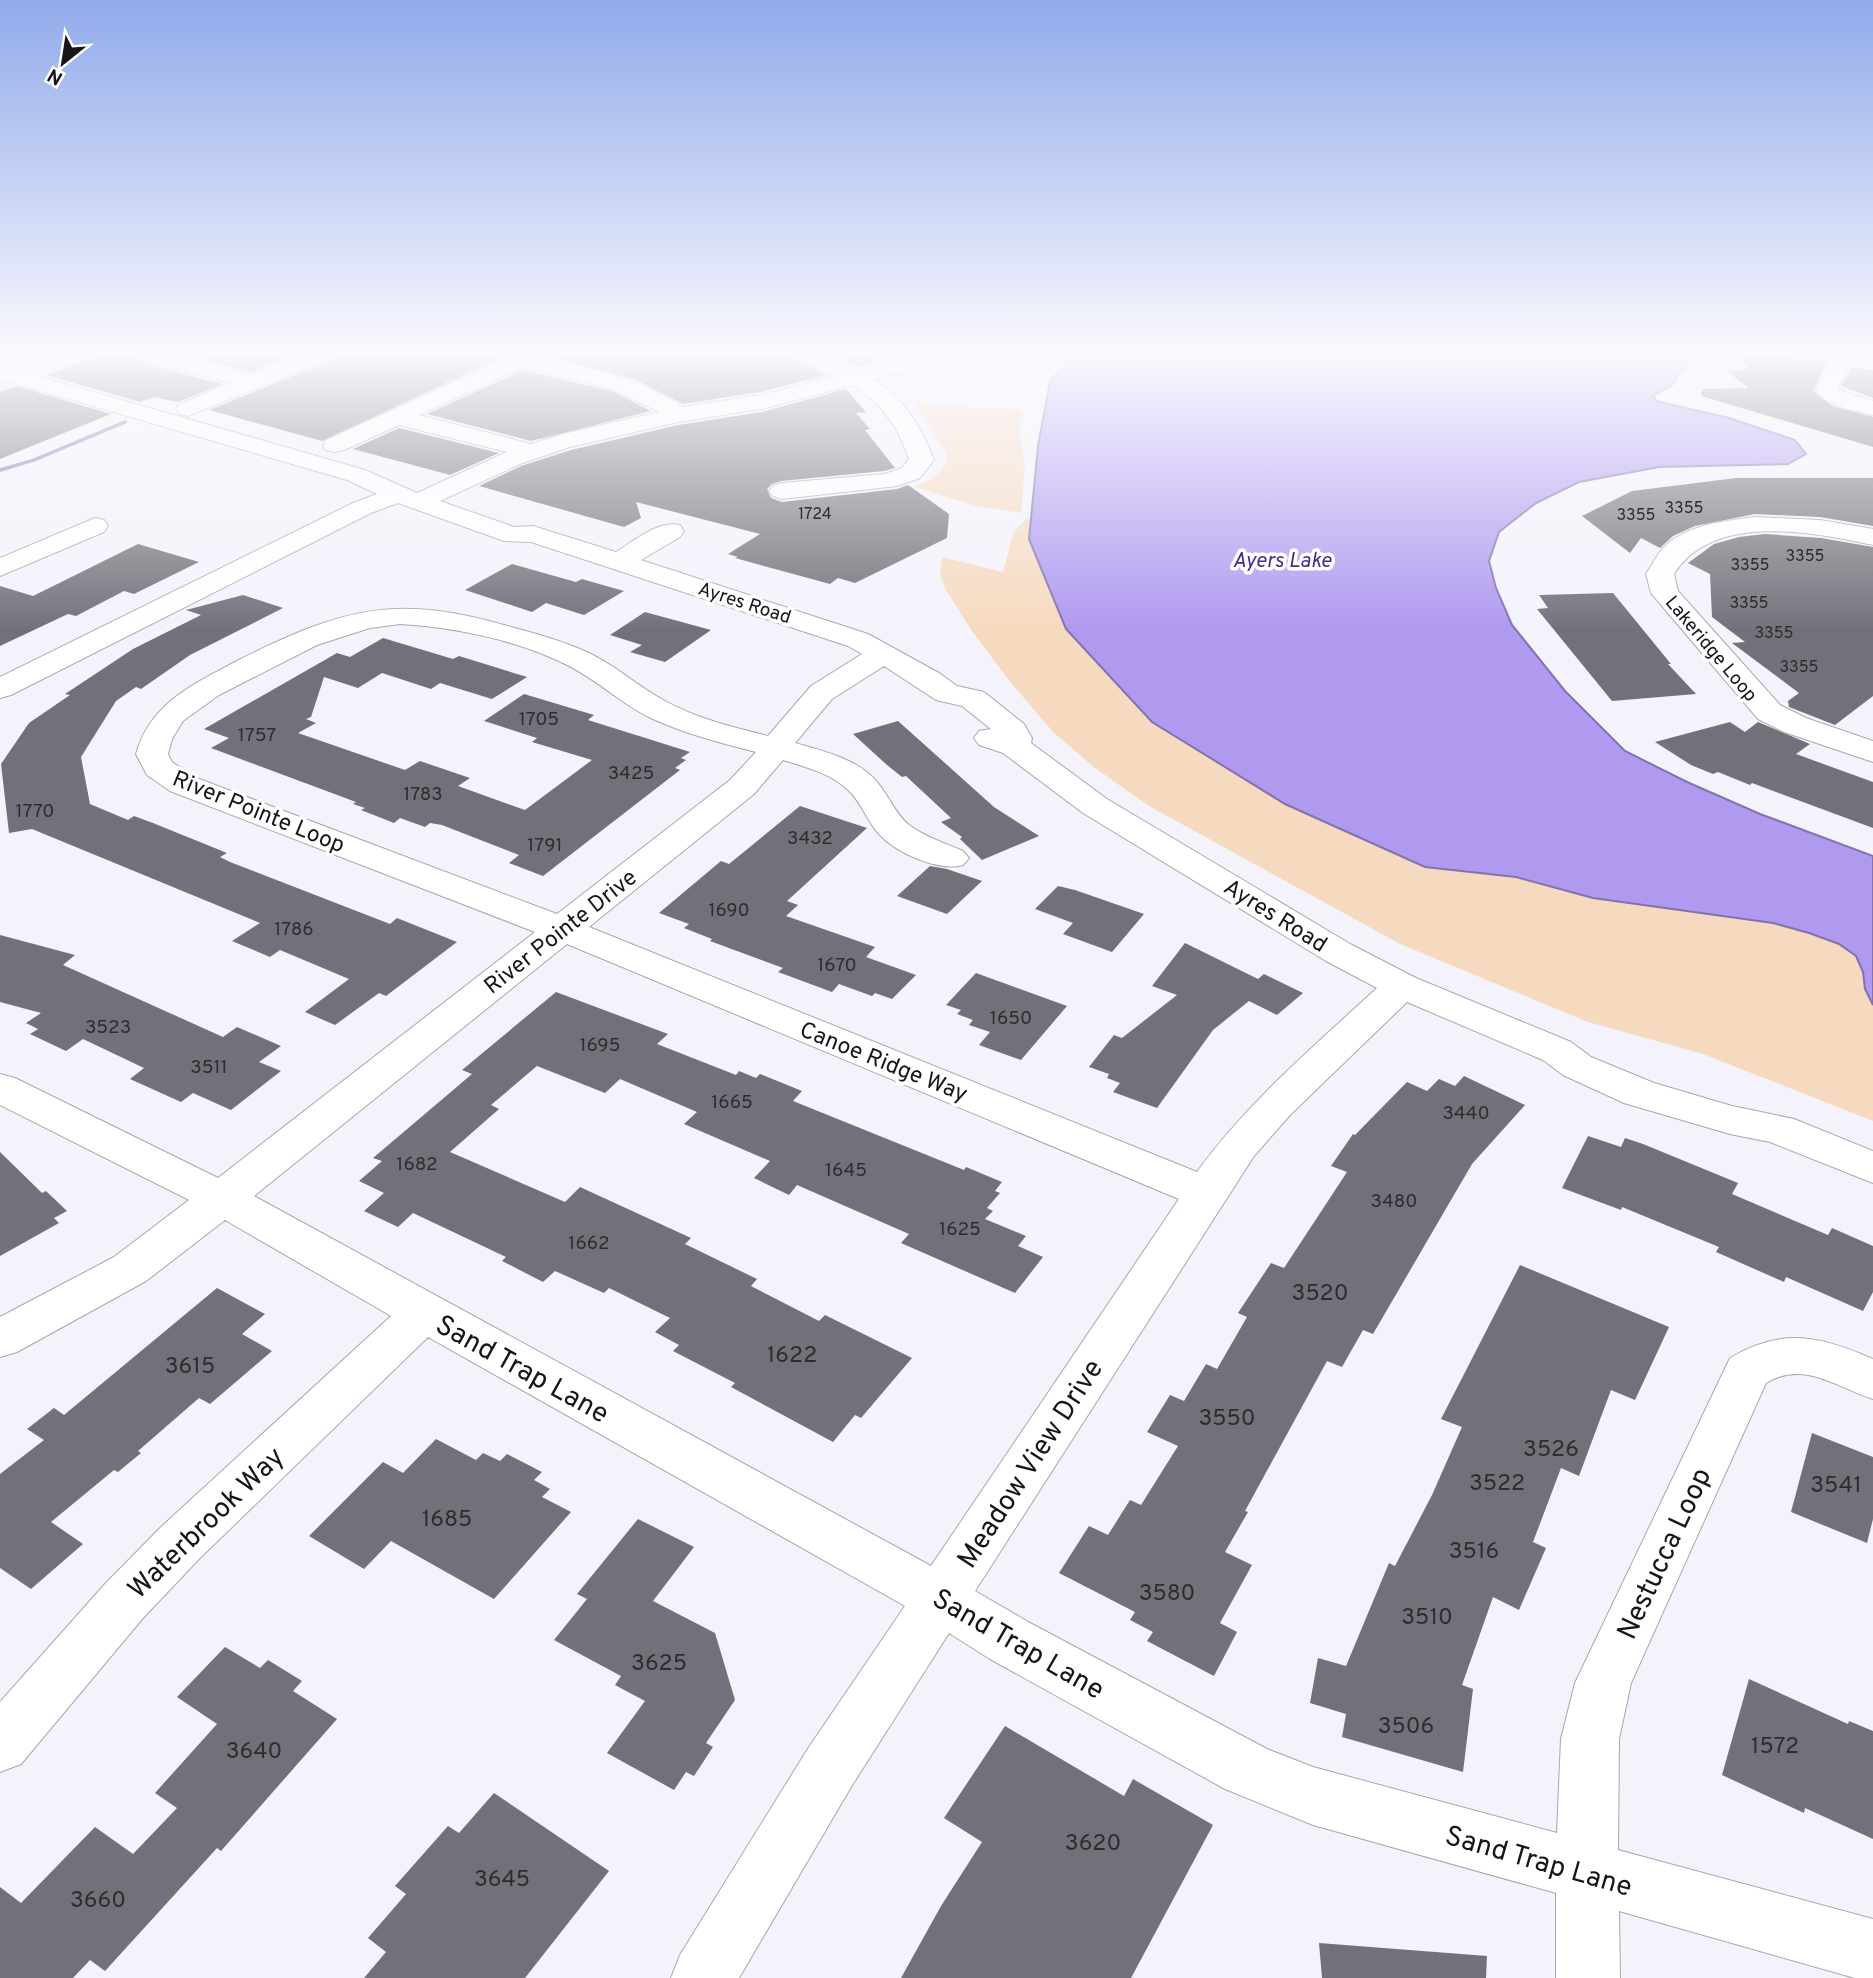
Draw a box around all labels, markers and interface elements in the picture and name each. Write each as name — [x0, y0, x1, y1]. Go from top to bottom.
north arrow — [28, 28, 98, 98]
text: N — [44, 62, 67, 90]
house number: 3355 — [1664, 499, 1704, 519]
house number: 1724 — [798, 505, 832, 525]
house number: 3355 — [1616, 506, 1656, 526]
house number: 3355 — [1785, 547, 1825, 567]
water label: Ayers Lake — [1233, 548, 1333, 575]
house number: 3355 — [1730, 556, 1770, 576]
street label: Ayres Road — [695, 578, 794, 630]
street label: Lakeridge Loop — [1659, 591, 1762, 707]
house number: 3355 — [1729, 594, 1769, 614]
house number: 3355 — [1754, 624, 1794, 644]
house number: 3355 — [1779, 658, 1819, 678]
house number: 1705 — [519, 708, 559, 732]
house number: 1757 — [238, 724, 276, 748]
house number: 3425 — [608, 762, 654, 786]
street label: River Pointe Loop — [168, 765, 349, 861]
house number: 1783 — [403, 783, 443, 807]
house number: 1770 — [15, 800, 55, 824]
house number: 3432 — [787, 827, 833, 851]
house number: 1791 — [527, 834, 563, 858]
street label: River Pointe Drive — [479, 864, 644, 1002]
street label: Ayres Road — [1217, 874, 1332, 960]
house number: 1690 — [708, 899, 750, 923]
house number: 1786 — [274, 918, 314, 942]
house number: 1670 — [817, 954, 857, 978]
house number: 1650 — [990, 1007, 1032, 1031]
house number: 3523 — [85, 1016, 131, 1040]
street label: Canoe Ridge Way — [795, 1016, 971, 1110]
house number: 1695 — [580, 1034, 620, 1058]
house number: 3511 — [190, 1056, 228, 1080]
house number: 1665 — [711, 1091, 753, 1115]
house number: 3440 — [1442, 1102, 1490, 1126]
house number: 1682 — [396, 1153, 438, 1177]
house number: 1645 — [825, 1159, 867, 1183]
house number: 3480 — [1371, 1190, 1417, 1214]
house number: 1625 — [939, 1218, 981, 1242]
house number: 1662 — [568, 1232, 610, 1256]
house number: 3520 — [1292, 1280, 1348, 1309]
street label: Sand Trap Lane — [428, 1308, 615, 1433]
house number: 1622 — [767, 1342, 817, 1371]
house number: 3615 — [165, 1353, 215, 1382]
street label: Meadow View Drive — [950, 1353, 1113, 1576]
house number: 3550 — [1198, 1405, 1256, 1434]
house number: 3526 — [1523, 1436, 1579, 1465]
street label: Waterbrook Way — [121, 1440, 293, 1608]
street label: Nestucca Loop — [1610, 1463, 1721, 1646]
house number: 3522 — [1469, 1470, 1525, 1499]
house number: 3541 — [1810, 1472, 1862, 1501]
house number: 1685 — [422, 1506, 472, 1535]
house number: 3516 — [1449, 1538, 1499, 1567]
house number: 3580 — [1139, 1580, 1195, 1609]
street label: Sand Trap Lane — [925, 1582, 1110, 1709]
house number: 3510 — [1401, 1604, 1453, 1633]
house number: 3625 — [631, 1650, 687, 1679]
house number: 3506 — [1378, 1713, 1434, 1742]
house number: 1572 — [1751, 1733, 1799, 1762]
house number: 3640 — [226, 1738, 282, 1767]
street label: Sand Trap Lane — [1440, 1819, 1636, 1907]
house number: 3620 — [1065, 1830, 1121, 1859]
house number: 3645 — [474, 1866, 530, 1895]
house number: 3660 — [70, 1887, 126, 1916]

